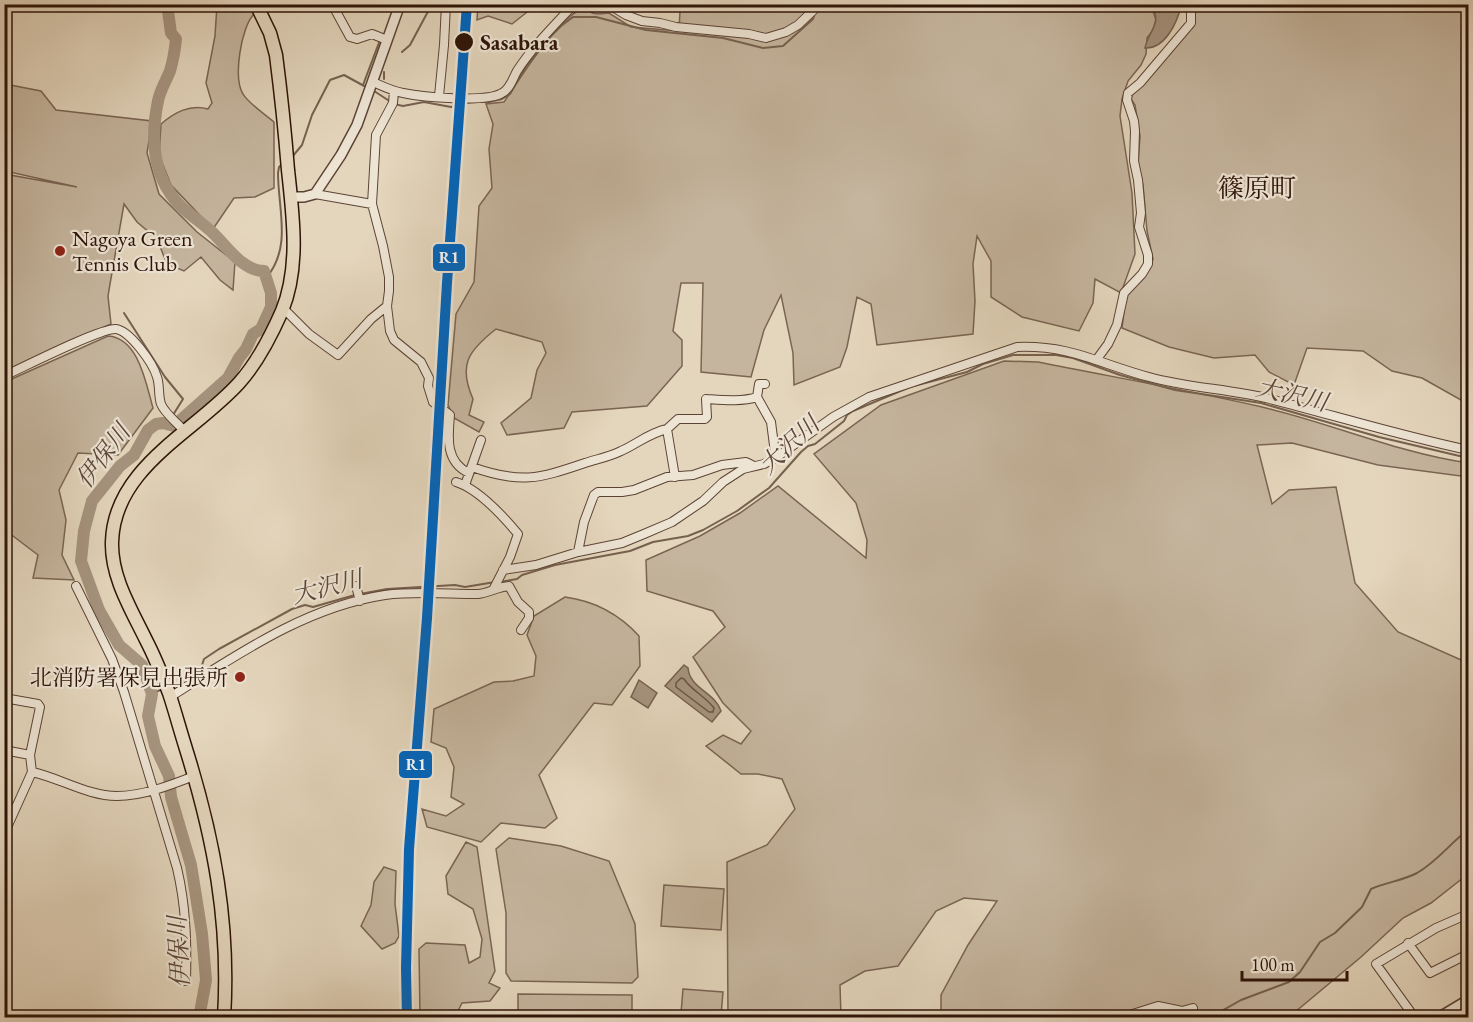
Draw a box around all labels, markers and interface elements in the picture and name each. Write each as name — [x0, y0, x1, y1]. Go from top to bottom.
place label: Sasabara — [480, 28, 559, 57]
marker: Sasabara — [453, 31, 475, 53]
district label: 篠原町 — [1218, 171, 1296, 205]
place label: Nagoya Green Tennis Club — [72, 224, 193, 278]
line badge: R1 — [432, 243, 466, 272]
marker: Nagoya Green Tennis Club — [53, 244, 67, 258]
text: R1 — [439, 247, 459, 268]
water label: 大沢川 — [1254, 371, 1334, 418]
water label: 大沢川 — [752, 407, 828, 481]
water label: 伊保川 — [69, 415, 138, 494]
water label: 大沢川 — [288, 562, 368, 610]
place label: 北消防署保見出張所 — [30, 663, 228, 692]
marker: 北消防署保見出張所 — [233, 670, 247, 684]
line badge: R1 — [398, 750, 433, 779]
text: R1 — [406, 754, 426, 775]
water label: 伊保川 — [161, 912, 196, 989]
scale bar — [1242, 944, 1347, 982]
text: 100 m — [1251, 953, 1295, 976]

